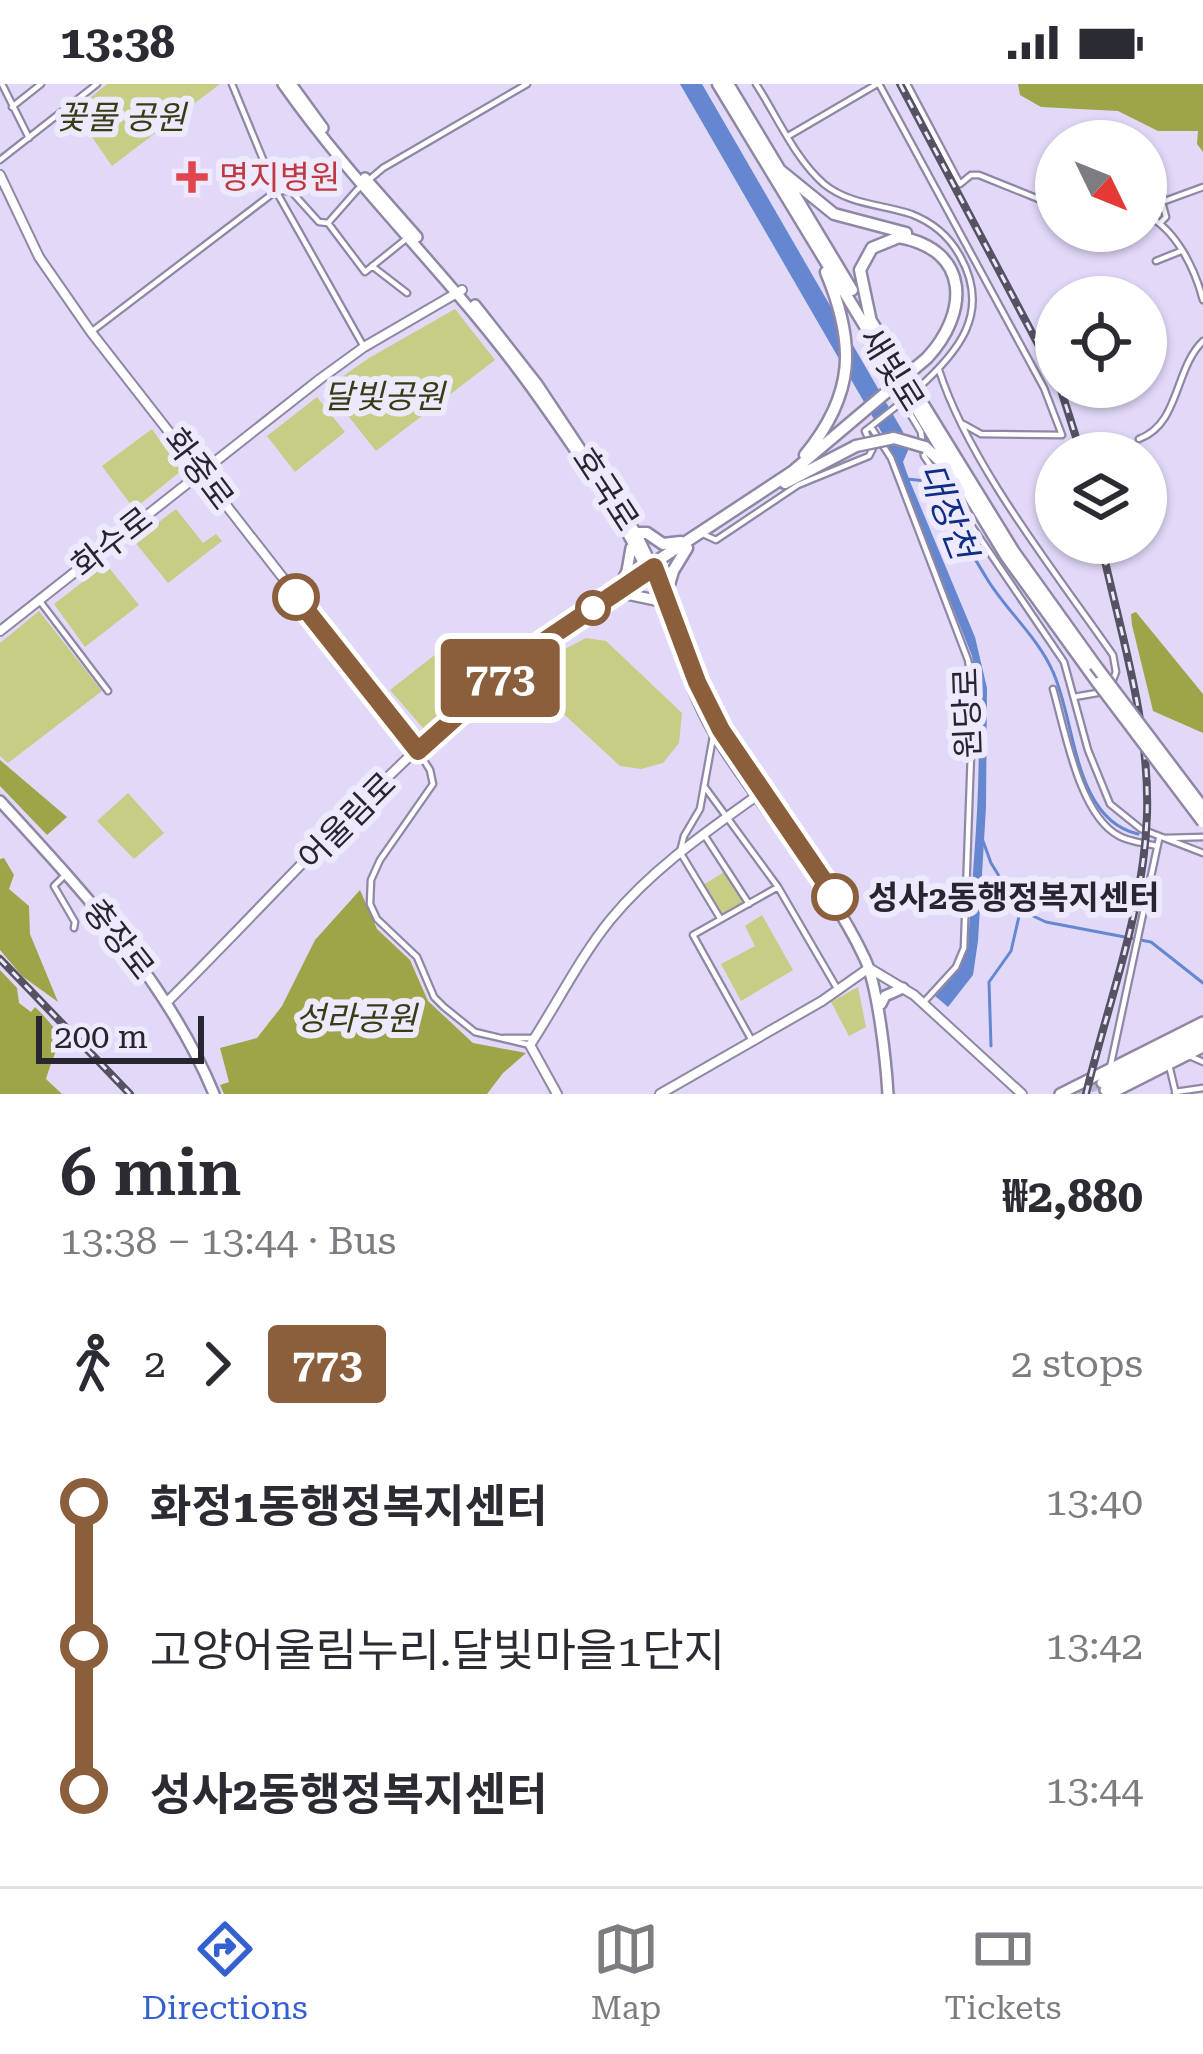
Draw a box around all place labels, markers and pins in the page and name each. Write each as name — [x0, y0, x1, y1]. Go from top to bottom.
place label: 명지병원 — [219, 158, 340, 197]
marker: 명지병원 — [176, 161, 208, 193]
unlabelled marker — [274, 575, 318, 619]
unlabelled marker — [577, 592, 609, 624]
marker: 성사2동행정복지센터 — [813, 875, 857, 919]
place label: 성사2동행정복지센터 — [868, 878, 1160, 917]

